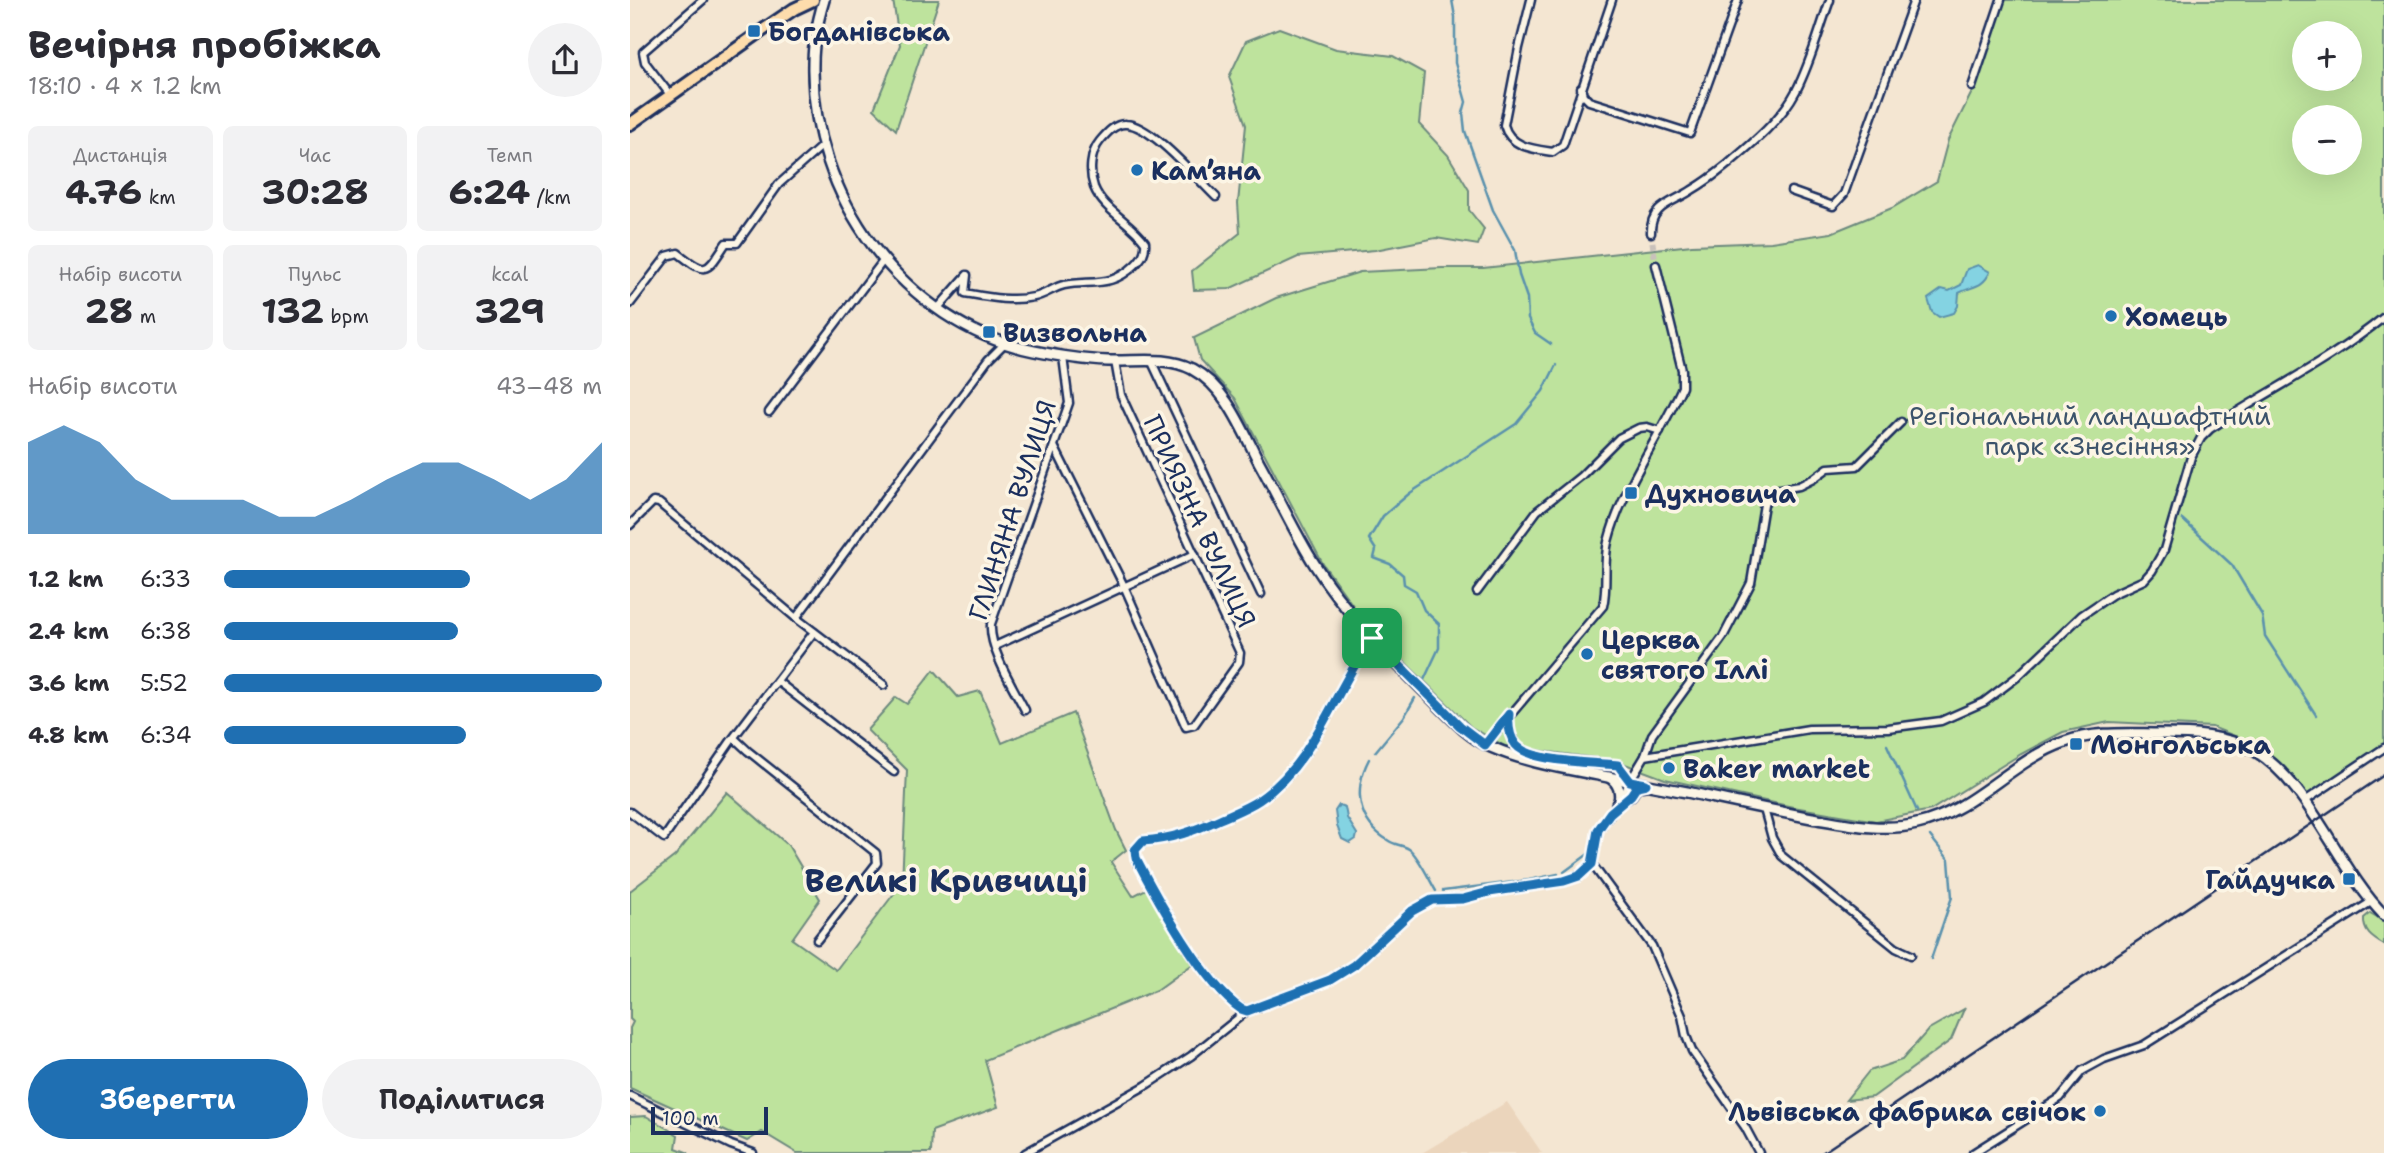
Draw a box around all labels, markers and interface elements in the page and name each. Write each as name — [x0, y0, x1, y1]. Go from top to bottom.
place label: Богданівська — [768, 14, 950, 49]
text: Вечірня пробіжка — [28, 19, 381, 70]
map controls — [2292, 21, 2362, 175]
button: + — [2292, 21, 2362, 91]
button: share — [528, 23, 602, 97]
marker: Богданівська — [746, 23, 762, 39]
text: 18:10 · 4 × 1.2 km — [28, 71, 222, 101]
button: − — [2292, 105, 2362, 175]
text: Дистанція — [73, 143, 168, 168]
text: Час — [299, 143, 331, 168]
text: Темп — [487, 143, 533, 168]
place label: Кам’яна — [1151, 153, 1261, 188]
marker: Кам’яна — [1129, 162, 1145, 178]
text: 4.76 — [65, 168, 142, 215]
text: 30:28 — [261, 168, 369, 215]
text: 6:24 — [449, 168, 530, 215]
text: km — [142, 185, 176, 210]
text: /km — [530, 185, 571, 210]
text: Набір висоти — [59, 262, 182, 287]
text: Пульс — [288, 262, 342, 287]
text: kcal — [491, 262, 528, 287]
text: 28 — [85, 287, 133, 334]
text: 132 — [261, 287, 324, 334]
text: 329 — [474, 287, 545, 334]
place label: Хомець — [2125, 299, 2228, 334]
text: m — [133, 304, 156, 329]
text: bpm — [324, 304, 369, 329]
marker: Хомець — [2103, 308, 2119, 324]
place label: Визвольна — [1003, 315, 1147, 350]
marker: Визвольна — [981, 324, 997, 340]
text: Набір висоти — [28, 371, 178, 401]
text: 43–48 m — [496, 371, 602, 401]
street label: ГЛИНЯНА ВУЛИЦЯ — [960, 395, 1064, 625]
park label: Регіональний ландшафтний парк «Знесіння» — [1909, 398, 2271, 463]
street label: ПРИЯЗНА ВУЛИЦЯ — [1135, 409, 1265, 633]
place label: Духновича — [1645, 476, 1796, 511]
marker: Духновича — [1623, 485, 1639, 501]
text: 1.2 km — [28, 564, 104, 594]
text: 6:33 — [140, 564, 191, 594]
pin — [1342, 608, 1402, 668]
text: 2.4 km — [28, 616, 109, 646]
text: 6:38 — [140, 616, 192, 646]
icon: arrive — [1353, 619, 1391, 657]
place label: Церква святого Іллі — [1601, 622, 1768, 687]
marker: Церква святого Іллі — [1579, 646, 1595, 662]
text: 3.6 km — [28, 668, 109, 698]
text: 5:52 — [140, 668, 188, 698]
text: 4.8 km — [28, 720, 109, 750]
text: 6:34 — [140, 720, 192, 750]
place label: Монгольська — [2090, 727, 2271, 762]
marker: Монгольська — [2068, 736, 2084, 752]
place label: Baker market — [1683, 751, 1870, 786]
marker: Baker market — [1661, 760, 1677, 776]
district label: Великі Кривчиці — [804, 858, 1088, 903]
place label: Гайдучка — [2205, 862, 2335, 897]
marker: Гайдучка — [2341, 871, 2357, 887]
button: Зберегти — [28, 1059, 308, 1139]
button: Поділитися — [322, 1059, 602, 1139]
place label: Львівська фабрика свічок — [1728, 1094, 2086, 1129]
marker: Львівська фабрика свічок — [2092, 1103, 2108, 1119]
scale bar — [651, 1104, 768, 1136]
text: 100 m — [662, 1106, 719, 1131]

